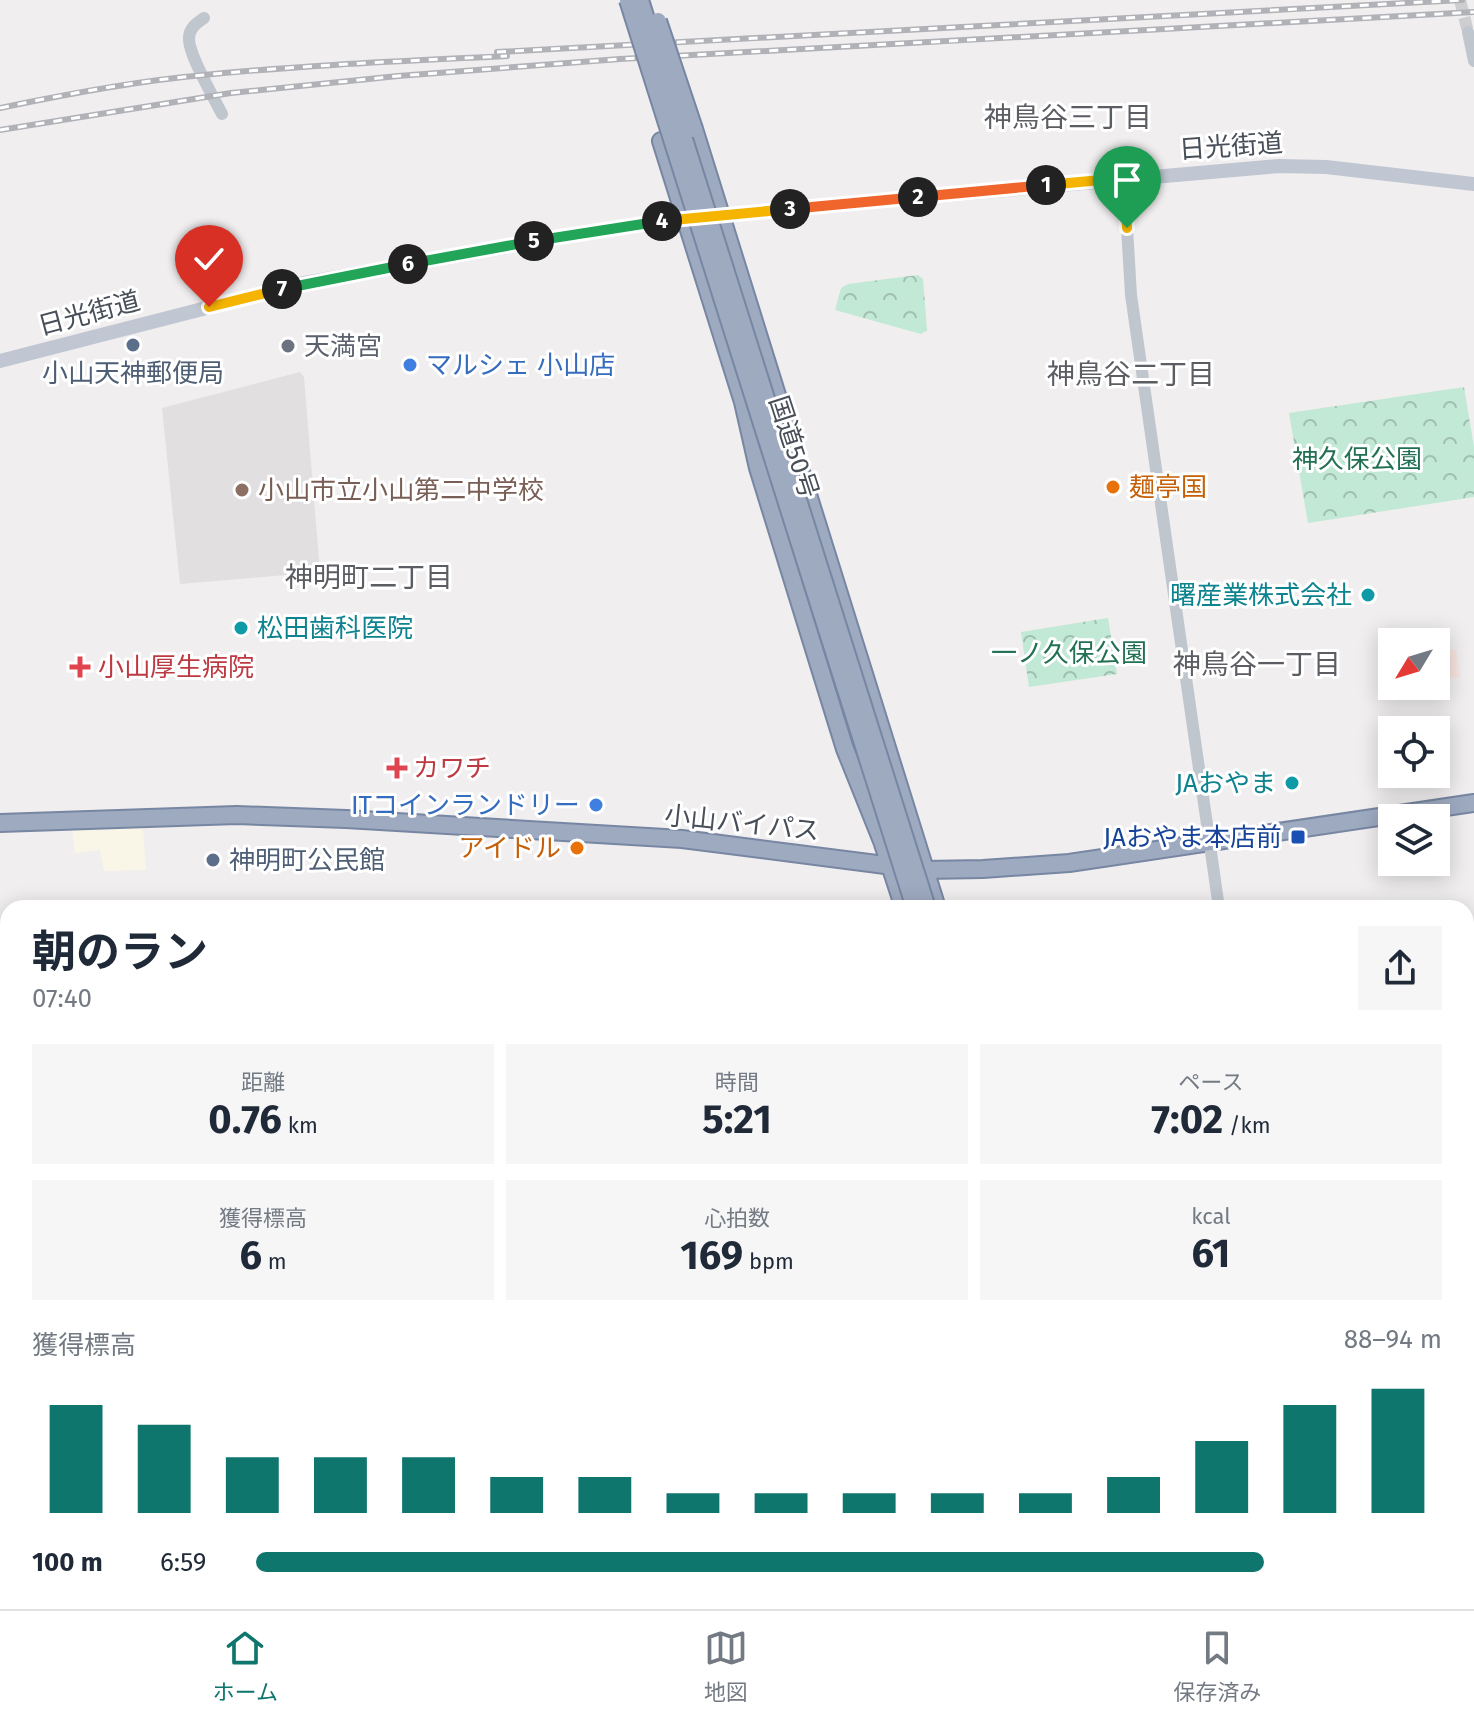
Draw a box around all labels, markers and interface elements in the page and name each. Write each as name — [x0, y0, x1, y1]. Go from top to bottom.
district label: 神鳥谷三丁目 — [984, 101, 1152, 134]
street label: 日光街道 — [1178, 127, 1284, 166]
pin — [1093, 146, 1161, 228]
icon: arrive — [1105, 158, 1149, 202]
pin: 1 — [1026, 165, 1066, 205]
text: 1 — [1041, 171, 1051, 198]
pin: 2 — [898, 177, 938, 217]
text: 2 — [912, 183, 924, 210]
pin: 3 — [770, 189, 810, 229]
text: 3 — [784, 195, 796, 222]
pin: 4 — [642, 201, 682, 241]
text: 4 — [656, 207, 668, 234]
pin: 5 — [514, 221, 554, 261]
pin — [175, 225, 243, 307]
text: 5 — [528, 227, 540, 254]
icon: check — [187, 237, 231, 281]
pin: 6 — [388, 244, 428, 284]
text: 6 — [402, 250, 414, 277]
pin: 7 — [262, 269, 302, 309]
text: 7 — [277, 275, 287, 302]
street label: 日光街道 — [35, 285, 143, 342]
place label: 天満宮 — [304, 331, 382, 362]
marker: 小山天神郵便局 — [124, 336, 142, 354]
marker: 天満宮 — [279, 337, 297, 355]
place label: マルシェ 小山店 — [426, 350, 615, 381]
marker: マルシェ 小山店 — [401, 356, 419, 374]
place label: 小山天神郵便局 — [42, 358, 224, 389]
district label: 神鳥谷二丁目 — [1047, 358, 1215, 391]
street label: 国道50号 — [762, 392, 825, 502]
park label: 神久保公園 — [1292, 444, 1422, 475]
place label: 麺亭国 — [1129, 472, 1207, 503]
place label: 小山市立小山第二中学校 — [258, 475, 544, 506]
marker: 麺亭国 — [1104, 478, 1122, 496]
marker: 小山市立小山第二中学校 — [233, 481, 251, 499]
district label: 神明町二丁目 — [285, 561, 453, 594]
place label: 曙産業株式会社 — [1170, 580, 1352, 611]
marker: 曙産業株式会社 — [1359, 586, 1377, 604]
place label: 松田歯科医院 — [257, 613, 413, 644]
marker: 松田歯科医院 — [232, 619, 250, 637]
north arrow — [1378, 628, 1450, 700]
map controls — [1378, 628, 1450, 876]
park label: 一ノ久保公園 — [991, 638, 1147, 669]
district label: 神鳥谷一丁目 — [1173, 648, 1341, 681]
place label: 小山厚生病院 — [98, 652, 254, 683]
marker: 小山厚生病院 — [69, 656, 91, 678]
button: locate — [1378, 716, 1450, 788]
place label: カワチ — [413, 753, 491, 784]
marker: カワチ — [388, 759, 406, 777]
place label: JAおやま — [1175, 768, 1276, 799]
marker: JAおやま — [1283, 774, 1301, 792]
place label: ITコインランドリー — [351, 790, 580, 821]
marker: ITコインランドリー — [587, 796, 605, 814]
street label: 小山バイパス — [663, 800, 821, 847]
button: layers — [1378, 804, 1450, 876]
place label: JAおやま本店前 — [1103, 822, 1282, 853]
marker: JAおやま本店前 — [1289, 828, 1307, 846]
place label: アイドル — [458, 833, 561, 864]
marker: アイドル — [568, 839, 586, 857]
place label: 神明町公民館 — [229, 845, 385, 876]
marker: 神明町公民館 — [204, 851, 222, 869]
text: 朝のラン — [32, 926, 208, 979]
button: share — [1358, 926, 1442, 1010]
text: 07:40 — [32, 983, 92, 1014]
text: 距離 — [241, 1069, 285, 1096]
text: 時間 — [715, 1069, 759, 1096]
text: ペース — [1179, 1069, 1243, 1096]
text: 0.76 — [208, 1096, 282, 1144]
text: 5:21 — [702, 1096, 772, 1144]
text: 7:02 — [1151, 1096, 1223, 1144]
text: km — [282, 1112, 318, 1139]
text: /km — [1223, 1112, 1271, 1139]
text: kcal — [1191, 1203, 1231, 1230]
text: 獲得標高 — [219, 1205, 307, 1232]
text: 心拍数 — [704, 1205, 770, 1232]
text: 61 — [1192, 1230, 1230, 1278]
text: 6 — [239, 1232, 262, 1280]
text: 169 — [680, 1232, 743, 1280]
text: m — [262, 1248, 287, 1275]
text: bpm — [743, 1248, 794, 1275]
text: 88–94 m — [1344, 1324, 1442, 1355]
text: 獲得標高 — [32, 1330, 136, 1361]
text: 100 m — [32, 1547, 103, 1578]
text: 6:59 — [160, 1547, 207, 1578]
tab: ホーム — [213, 1626, 278, 1706]
tab: 地図 — [704, 1626, 748, 1706]
tab: 保存済み — [1173, 1626, 1261, 1706]

